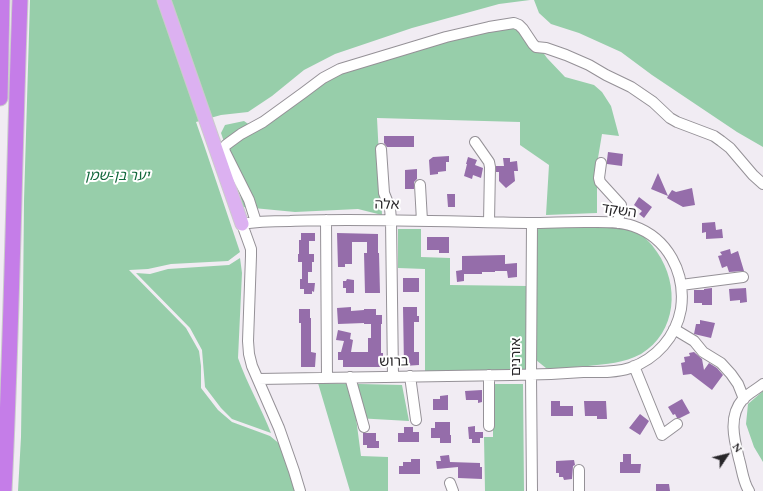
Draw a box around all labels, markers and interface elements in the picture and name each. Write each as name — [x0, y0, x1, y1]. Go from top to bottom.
park label: יער בן-שמן — [85, 169, 149, 185]
street label: אלה — [374, 197, 400, 215]
street label: השקד — [600, 201, 638, 223]
street label: אורנים — [509, 338, 525, 376]
street label: ברוש — [379, 354, 409, 372]
north arrow — [707, 435, 747, 475]
text: N — [728, 439, 747, 456]

